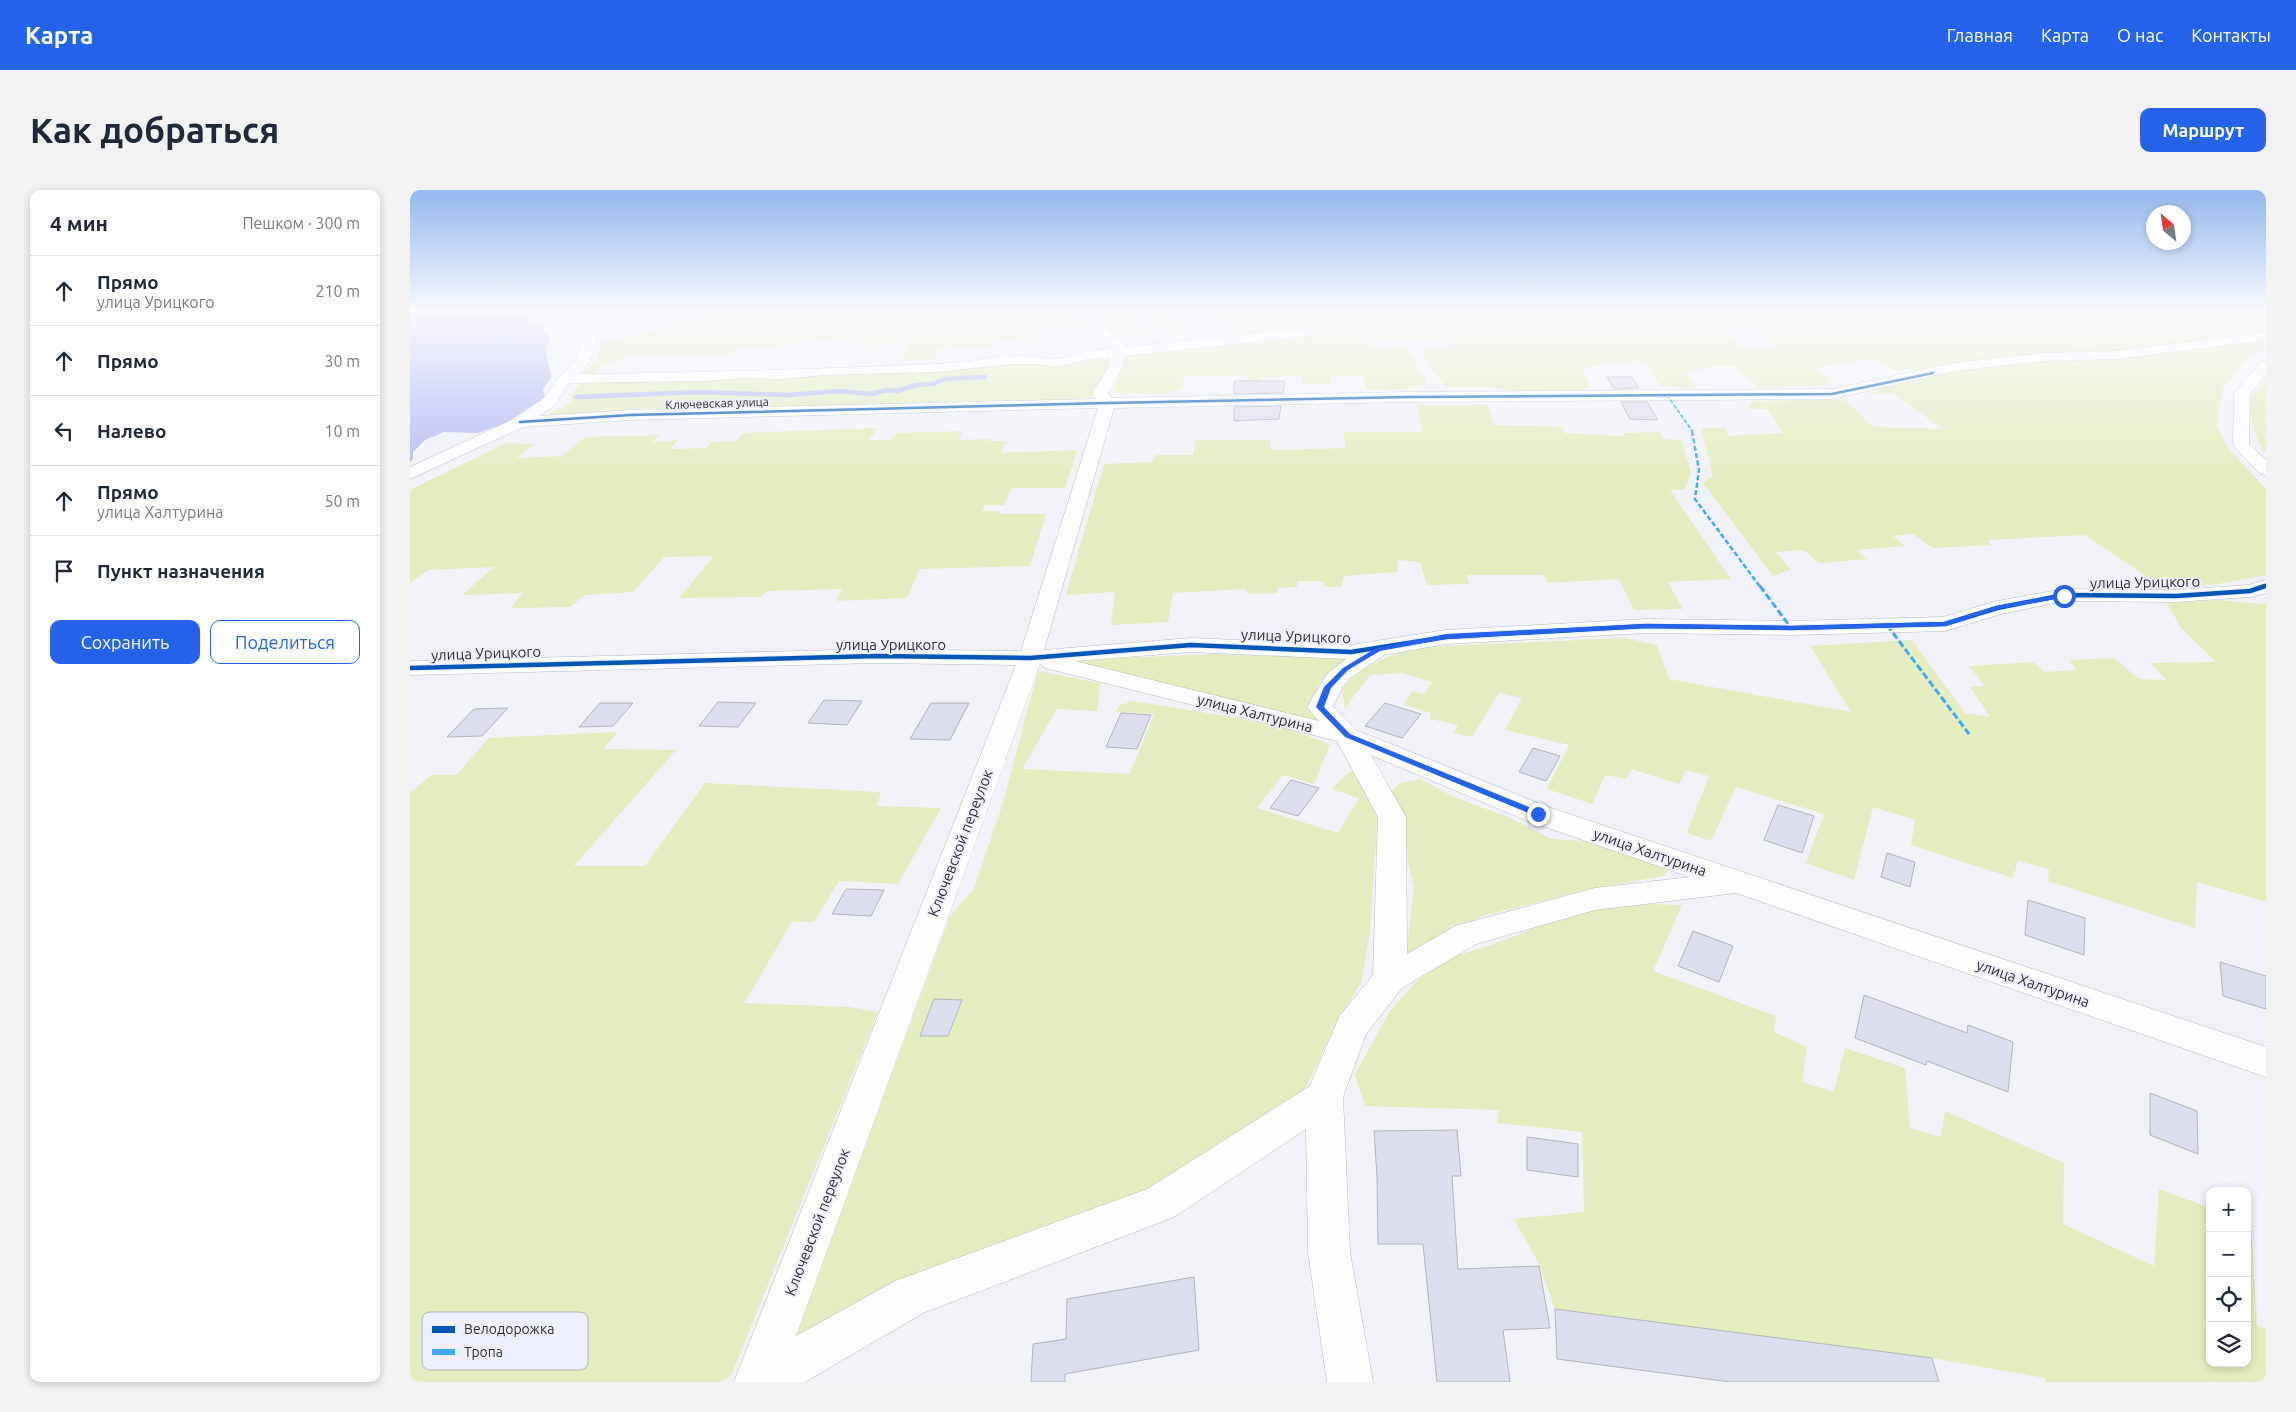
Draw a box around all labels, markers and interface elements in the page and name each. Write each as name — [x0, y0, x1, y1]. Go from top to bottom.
text: Карта — [25, 22, 93, 49]
text: Главная — [1947, 25, 2013, 45]
text: Карта — [2041, 25, 2089, 45]
text: О нас — [2117, 25, 2163, 45]
text: Контакты — [2191, 25, 2271, 45]
button: Маршрут — [2140, 108, 2266, 152]
text: Как добраться — [30, 110, 279, 150]
north arrow — [2146, 205, 2191, 250]
text: 4 мин — [50, 211, 108, 235]
text: Пешком · 300 m — [242, 214, 360, 232]
text: Прямо — [97, 271, 159, 293]
icon: ahead — [50, 277, 78, 305]
text: 210 m — [315, 282, 360, 300]
text: улица Урицкого — [97, 293, 215, 311]
icon: ahead — [50, 347, 78, 375]
text: Прямо — [97, 350, 159, 372]
text: 30 m — [324, 352, 360, 370]
street label: Ключевская улица — [665, 395, 769, 411]
icon: left — [50, 417, 78, 445]
text: Налево — [97, 420, 166, 442]
text: 10 m — [324, 422, 360, 440]
text: Прямо — [97, 481, 159, 503]
icon: ahead — [50, 487, 78, 515]
text: 50 m — [324, 492, 360, 510]
text: улица Халтурина — [97, 503, 223, 521]
icon: arrive — [50, 557, 78, 585]
text: Пункт назначения — [97, 560, 265, 582]
street label: улица Урицкого — [2090, 573, 2200, 591]
route start — [2053, 585, 2076, 608]
button: Сохранить — [50, 620, 200, 664]
button: Поделиться — [210, 620, 360, 664]
street label: улица Урицкого — [1241, 626, 1351, 646]
street label: улица Урицкого — [836, 636, 946, 653]
street label: улица Урицкого — [431, 643, 541, 663]
street label: улица Халтурина — [1195, 690, 1315, 736]
street label: Ключевской переулок — [924, 767, 996, 919]
route end — [1527, 803, 1550, 826]
street label: улица Халтурина — [1591, 825, 1709, 879]
street label: улица Халтурина — [1974, 956, 2092, 1010]
street label: Ключевской переулок — [781, 1146, 853, 1298]
map controls — [2206, 1187, 2251, 1367]
button: + — [2206, 1187, 2251, 1232]
button: − — [2206, 1232, 2251, 1277]
button: locate — [2206, 1277, 2251, 1322]
legend — [422, 1312, 588, 1370]
text: Велодорожка — [464, 1321, 554, 1337]
button: layers — [2206, 1322, 2251, 1367]
text: Тропа — [464, 1344, 503, 1360]

